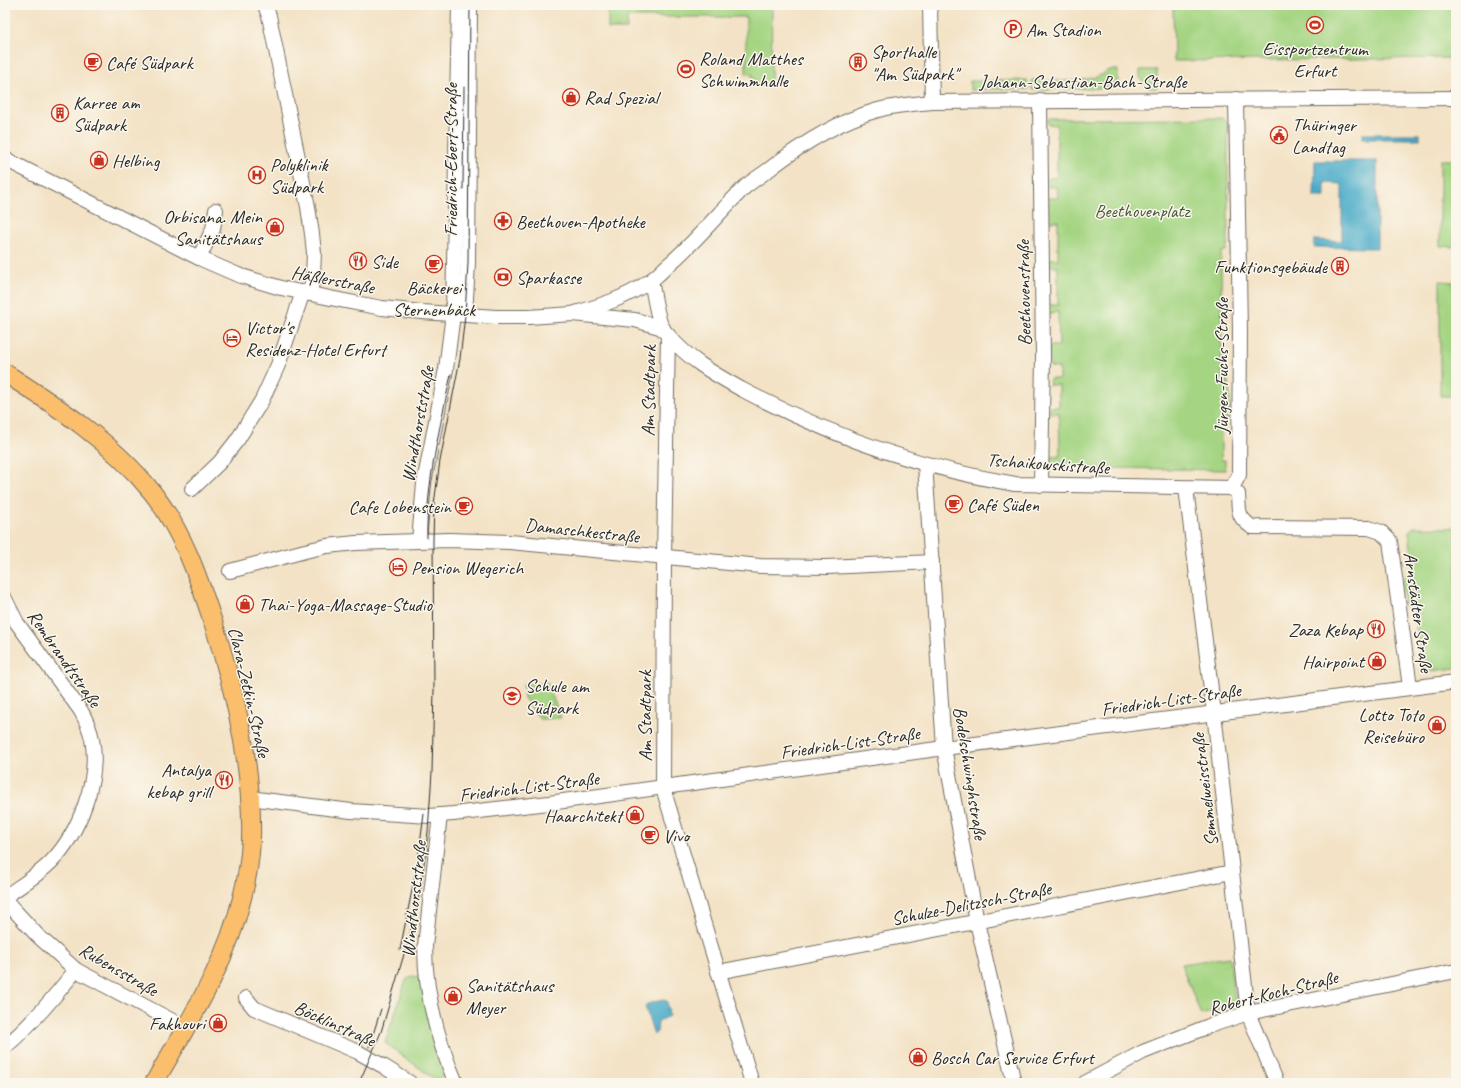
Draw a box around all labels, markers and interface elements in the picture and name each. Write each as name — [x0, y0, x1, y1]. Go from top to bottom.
sports icon: Eissportzentrum Erfurt — [1305, 15, 1325, 35]
place label: Am Stadion — [1026, 18, 1101, 42]
parking icon: Am Stadion — [1003, 19, 1023, 39]
place label: Eissportzentrum Erfurt — [1262, 37, 1370, 83]
place label: Sporthalle "Am Südpark" — [871, 40, 961, 86]
place label: Roland Matthes Schwimmhalle — [699, 47, 805, 93]
place label: Café Südpark — [106, 51, 195, 75]
cafe icon: Café Südpark — [83, 52, 103, 72]
building icon: Sporthalle "Am Südpark" — [848, 52, 868, 72]
sports icon: Roland Matthes Schwimmhalle — [676, 59, 696, 79]
street label: Johann-Sebastian-Bach-Straße — [979, 70, 1188, 94]
street label: Friedrich-Ebert-Straße — [439, 82, 463, 237]
place label: Rad Spezial — [584, 86, 662, 110]
shop icon: Rad Spezial — [561, 87, 581, 107]
place label: Karree am Südpark — [73, 91, 141, 137]
building icon: Karree am Südpark — [50, 103, 70, 123]
place label: Thüringer Landtag — [1292, 113, 1358, 159]
public building icon: Thüringer Landtag — [1269, 125, 1289, 145]
place label: Helbing — [112, 149, 161, 173]
shop icon: Helbing — [89, 150, 109, 170]
place label: Polyklinik Südpark — [270, 153, 329, 199]
hospital icon: Polyklinik Südpark — [247, 165, 267, 185]
park label: Beethovenplatz — [1094, 199, 1192, 223]
place label: Orbisana. Mein Sanitätshaus — [163, 205, 265, 251]
place label: Beethoven-Apotheke — [516, 210, 647, 234]
pharmacy icon: Beethoven-Apotheke — [493, 211, 513, 231]
shop icon: Orbisana. Mein Sanitätshaus — [265, 217, 285, 237]
street label: Beethovenstraße — [1011, 238, 1037, 346]
place label: Side — [371, 250, 400, 274]
restaurant icon: Side — [348, 251, 368, 271]
cafe icon: Bäckerei Sternenbäck — [424, 254, 444, 274]
place label: Funktionsgebäude — [1214, 255, 1329, 279]
building icon: Funktionsgebäude — [1330, 256, 1350, 276]
street label: Häßlerstraße — [289, 260, 378, 300]
place label: Sparkasse — [516, 266, 583, 290]
bank icon: Sparkasse — [493, 267, 513, 287]
place label: Bäckerei Sternenbäck — [393, 276, 476, 322]
street label: Jürgen-Fuchs-Straße — [1210, 296, 1234, 435]
place label: Victor's Residenz-Hotel Erfurt — [245, 316, 389, 362]
hotel icon: Victor's Residenz-Hotel Erfurt — [222, 328, 242, 348]
street label: Am Stadtpark — [636, 343, 662, 437]
street label: Windthorststraße — [396, 363, 440, 484]
street label: Tschaikowskistraße — [986, 448, 1112, 480]
place label: Café Süden — [967, 493, 1039, 517]
cafe icon: Café Süden — [944, 494, 964, 514]
place label: Cafe Lobenstein — [349, 495, 452, 519]
cafe icon: Cafe Lobenstein — [454, 496, 474, 516]
street label: Damaschkestraße — [524, 513, 642, 549]
street label: Arnstädter Straße — [1398, 550, 1439, 676]
place label: Pension Wegerich — [411, 556, 524, 580]
hotel icon: Pension Wegerich — [388, 557, 408, 577]
place label: Thai-Yoga-Massage-Studio — [258, 593, 433, 617]
shop icon: Thai-Yoga-Massage-Studio — [235, 594, 255, 614]
street label: Rembrandtstraße — [22, 605, 108, 713]
place label: Zaza Kebap — [1288, 618, 1365, 642]
restaurant icon: Zaza Kebap — [1366, 619, 1386, 639]
street label: Clara-Zetkin-Straße — [222, 625, 276, 761]
place label: Hairpoint — [1302, 650, 1366, 674]
shop icon: Hairpoint — [1367, 651, 1387, 671]
street label: Am Stadtpark — [633, 668, 657, 761]
place label: Schule am Südpark — [525, 674, 591, 720]
street label: Friedrich-List-Straße — [1100, 678, 1244, 722]
school or university icon: Schule am Südpark — [502, 686, 522, 706]
place label: Lotto Toto Reisebüro — [1359, 703, 1425, 749]
street label: Bodelschwinghstraße — [948, 705, 993, 843]
shop icon: Lotto Toto Reisebüro — [1427, 715, 1447, 735]
street label: Friedrich-List-Straße — [779, 721, 923, 765]
street label: Semmelweisstraße — [1186, 730, 1224, 848]
place label: Antalya kebap grill — [146, 758, 215, 804]
street label: Friedrich-List-Straße — [458, 766, 602, 807]
restaurant icon: Antalya kebap grill — [214, 770, 234, 790]
place label: Haarchitekt — [544, 804, 625, 828]
shop icon: Haarchitekt — [625, 805, 645, 825]
place label: Vivo — [663, 824, 691, 848]
cafe icon: Vivo — [640, 825, 660, 845]
street label: Windthorststraße — [396, 838, 432, 958]
street label: Schulze-Delitzsch-Straße — [889, 876, 1055, 931]
street label: Rubensstraße — [75, 938, 164, 1003]
street label: Robert-Koch-Straße — [1206, 965, 1342, 1021]
place label: Sanitätshaus Meyer — [466, 974, 556, 1020]
shop icon: Sanitätshaus Meyer — [443, 986, 463, 1006]
street label: Böcklinstraße — [290, 995, 381, 1053]
place label: Fakhouri — [149, 1012, 207, 1036]
shop icon: Fakhouri — [208, 1013, 228, 1033]
place label: Bosch Car Service Erfurt — [931, 1046, 1096, 1070]
shop icon: Bosch Car Service Erfurt — [908, 1047, 928, 1067]

